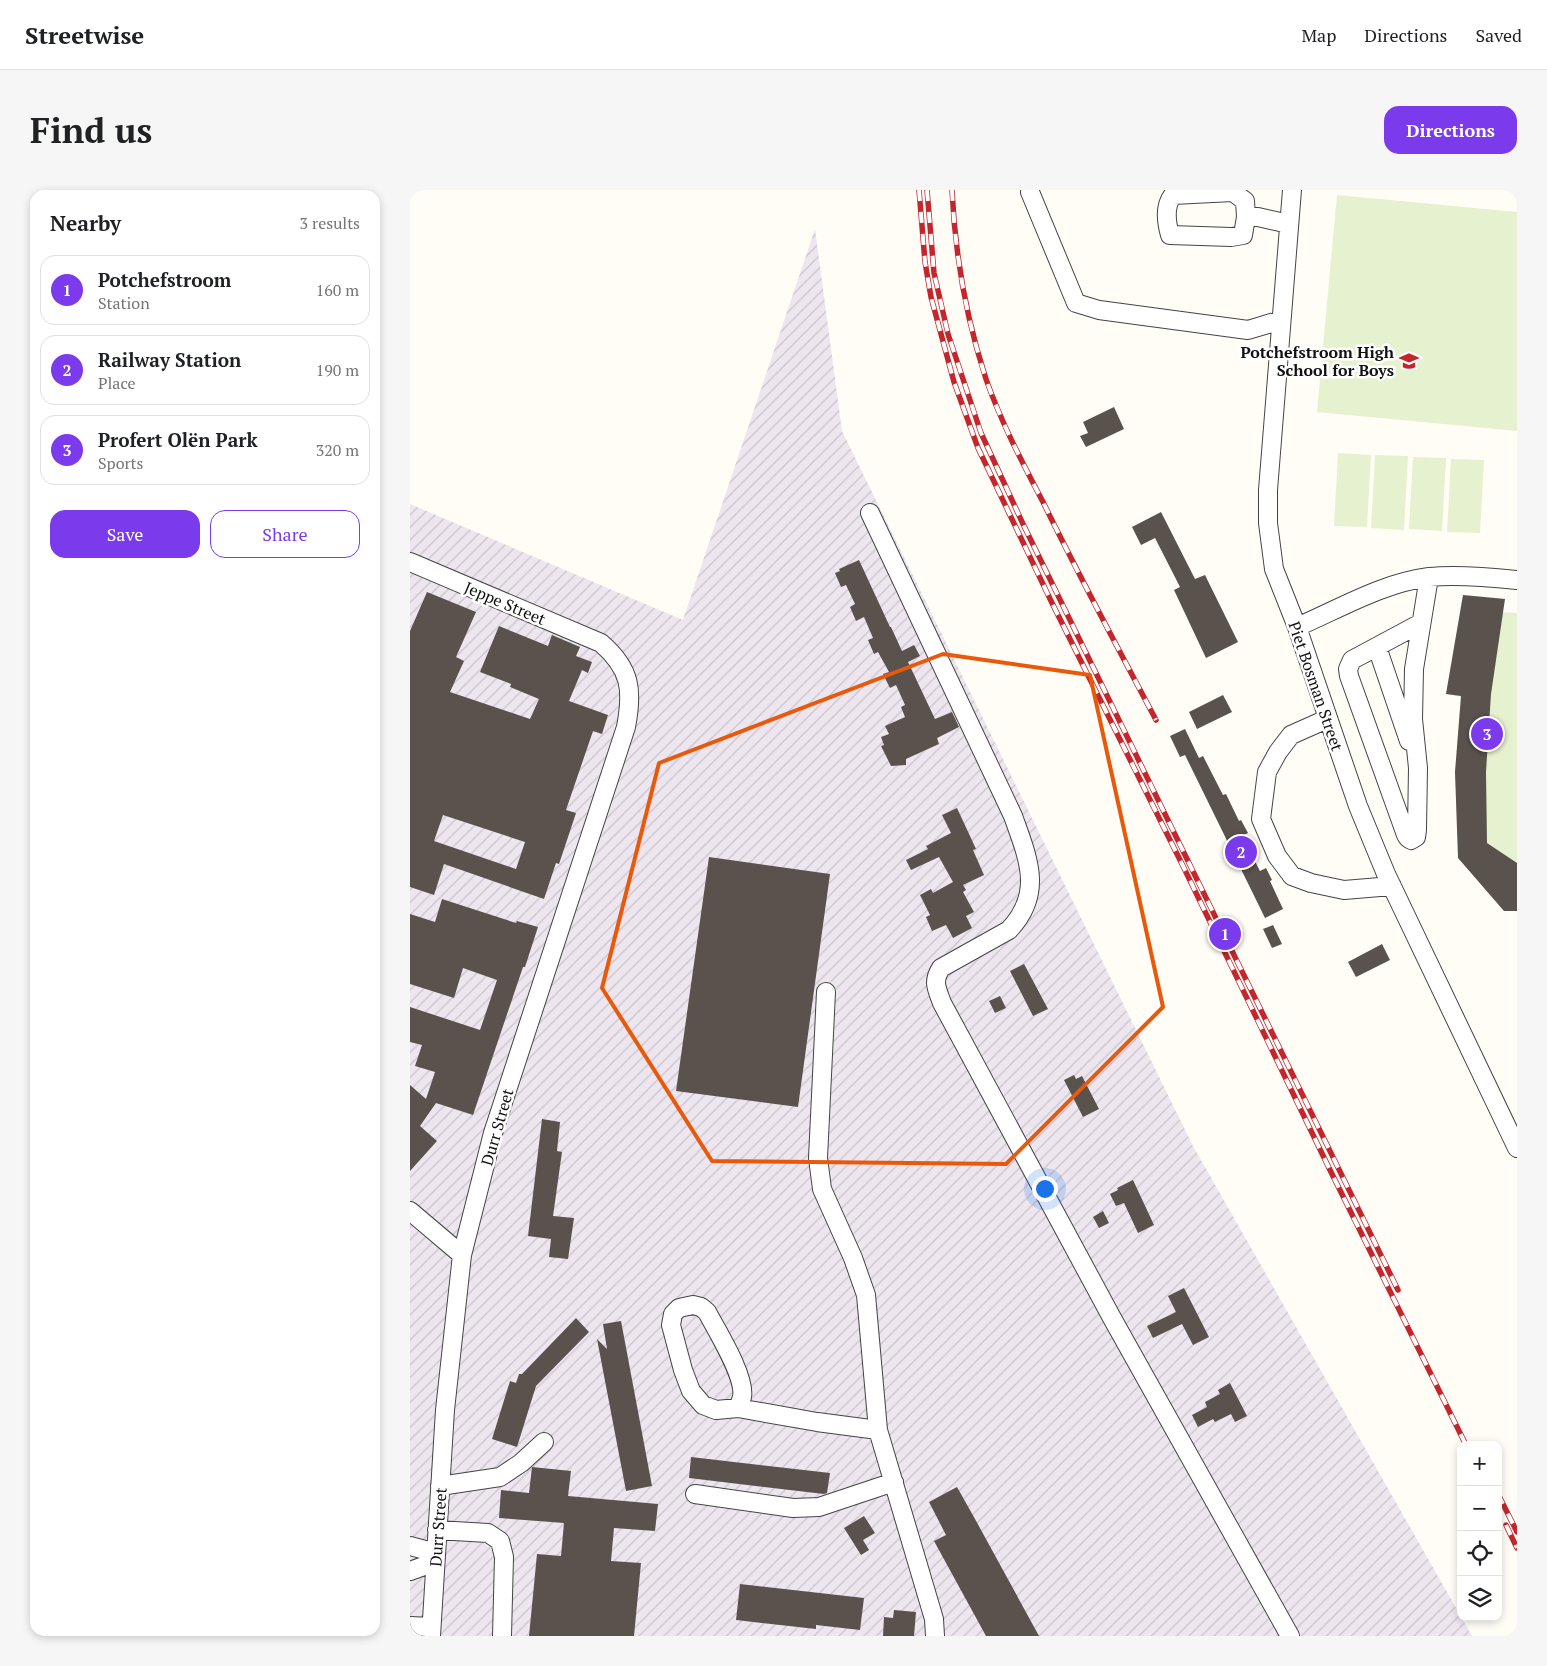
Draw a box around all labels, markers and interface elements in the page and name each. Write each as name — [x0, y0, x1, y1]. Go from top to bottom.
text: Streetwise — [25, 19, 144, 51]
text: Map — [1301, 23, 1336, 47]
text: Directions — [1364, 23, 1447, 47]
text: Saved — [1475, 23, 1522, 47]
button: Directions — [1384, 106, 1517, 154]
text: Find us — [30, 107, 152, 153]
text: Nearby — [50, 209, 121, 237]
text: 3 results — [300, 212, 360, 234]
text: Potchefstroom — [98, 267, 231, 292]
text: 1 — [62, 279, 72, 301]
text: 160 m — [316, 279, 359, 301]
text: Station — [98, 292, 150, 314]
place label: Potchefstroom High School for Boys — [1240, 341, 1395, 381]
text: Railway Station — [98, 347, 241, 372]
school or university icon: Potchefstroom High School for Boys — [1398, 350, 1420, 372]
text: 2 — [62, 359, 72, 381]
text: 190 m — [316, 359, 359, 381]
text: Place — [98, 372, 136, 394]
text: Profert Olën Park — [98, 427, 258, 452]
text: 3 — [62, 439, 72, 461]
text: 320 m — [316, 439, 359, 461]
text: Sports — [98, 452, 144, 474]
button: Save — [50, 510, 200, 558]
button: Share — [210, 510, 360, 558]
street label: Jeppe Street — [461, 576, 549, 630]
street label: Piet Bosman Street — [1283, 618, 1349, 754]
pin: 3 — [1471, 715, 1503, 753]
pin: 2 — [1225, 833, 1257, 871]
pin: 1 — [1209, 915, 1241, 953]
street label: Durr Street — [475, 1086, 519, 1168]
your location — [1032, 1176, 1058, 1202]
map controls — [1457, 1441, 1502, 1621]
button: + — [1457, 1441, 1502, 1486]
button: − — [1457, 1486, 1502, 1531]
street label: Durr Street — [424, 1487, 452, 1567]
button: locate — [1457, 1531, 1502, 1576]
button: layers — [1457, 1576, 1502, 1621]

